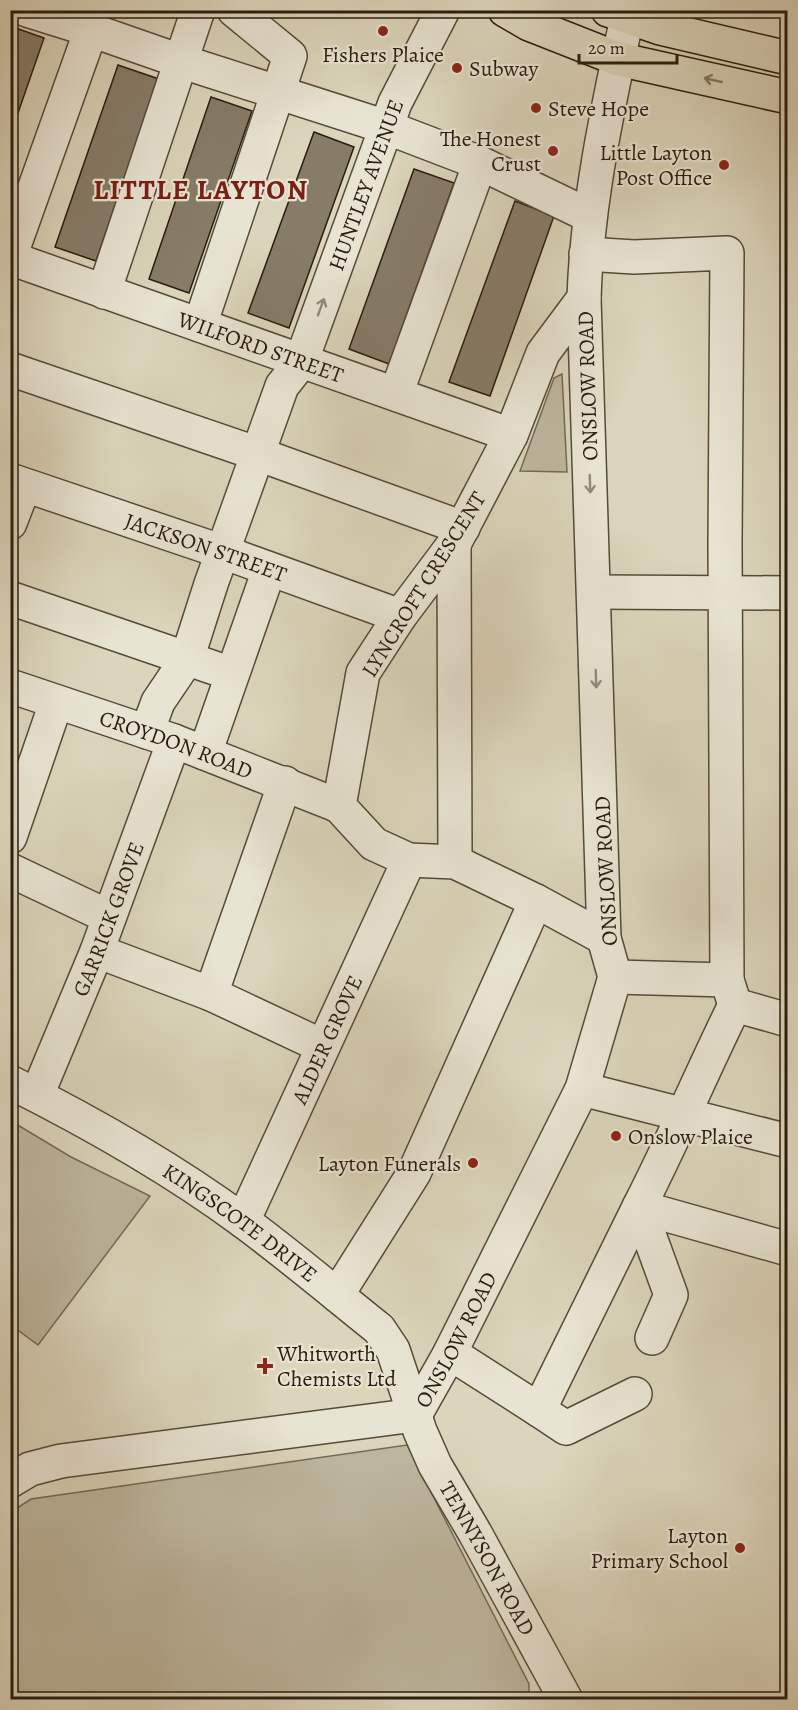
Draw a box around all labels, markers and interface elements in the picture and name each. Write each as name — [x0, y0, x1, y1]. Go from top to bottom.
marker: Fishers Plaice — [376, 24, 390, 38]
scale bar — [579, 27, 676, 65]
text: 20 m — [588, 36, 625, 60]
place label: Fishers Plaice — [322, 40, 444, 70]
place label: Subway — [469, 54, 538, 84]
marker: Subway — [450, 61, 464, 75]
one-way arrow — [703, 74, 722, 86]
place label: Steve Hope — [548, 94, 649, 124]
street label: HUNTLEY AVENUE — [321, 95, 411, 275]
marker: Steve Hope — [529, 101, 543, 115]
place label: The Honest Crust — [440, 124, 541, 179]
place label: Little Layton Post Office — [599, 138, 712, 193]
marker: The Honest Crust — [546, 144, 560, 158]
marker: Little Layton Post Office — [717, 158, 731, 172]
district label: LITTLE LAYTON — [93, 171, 309, 209]
one-way arrow — [316, 298, 327, 317]
street label: WILFORD STREET — [173, 304, 347, 391]
street label: ONSLOW ROAD — [570, 311, 606, 461]
one-way arrow — [585, 473, 596, 493]
street label: LYNCROFT CRESCENT — [354, 486, 493, 683]
street label: JACKSON STREET — [121, 506, 291, 590]
one-way arrow — [591, 668, 602, 688]
street label: CROYDON ROAD — [95, 703, 257, 787]
street label: ONSLOW ROAD — [587, 795, 625, 947]
street label: GARRICK GROVE — [66, 838, 152, 1001]
street label: ALDER GROVE — [284, 970, 370, 1110]
place label: Onslow Plaice — [628, 1122, 753, 1152]
marker: Onslow Plaice — [609, 1129, 623, 1143]
place label: Layton Funerals — [318, 1149, 461, 1179]
street label: KINGSCOTE DRIVE — [157, 1156, 323, 1289]
marker: Layton Funerals — [466, 1156, 480, 1170]
street label: ONSLOW ROAD — [408, 1267, 504, 1414]
place label: Whitworth Chemists Ltd — [276, 1339, 397, 1394]
marker: Whitworth Chemists Ltd — [258, 1359, 272, 1373]
street label: TENNYSON ROAD — [432, 1476, 542, 1641]
place label: Layton Primary School — [590, 1521, 728, 1576]
marker: Layton Primary School — [733, 1541, 747, 1555]

